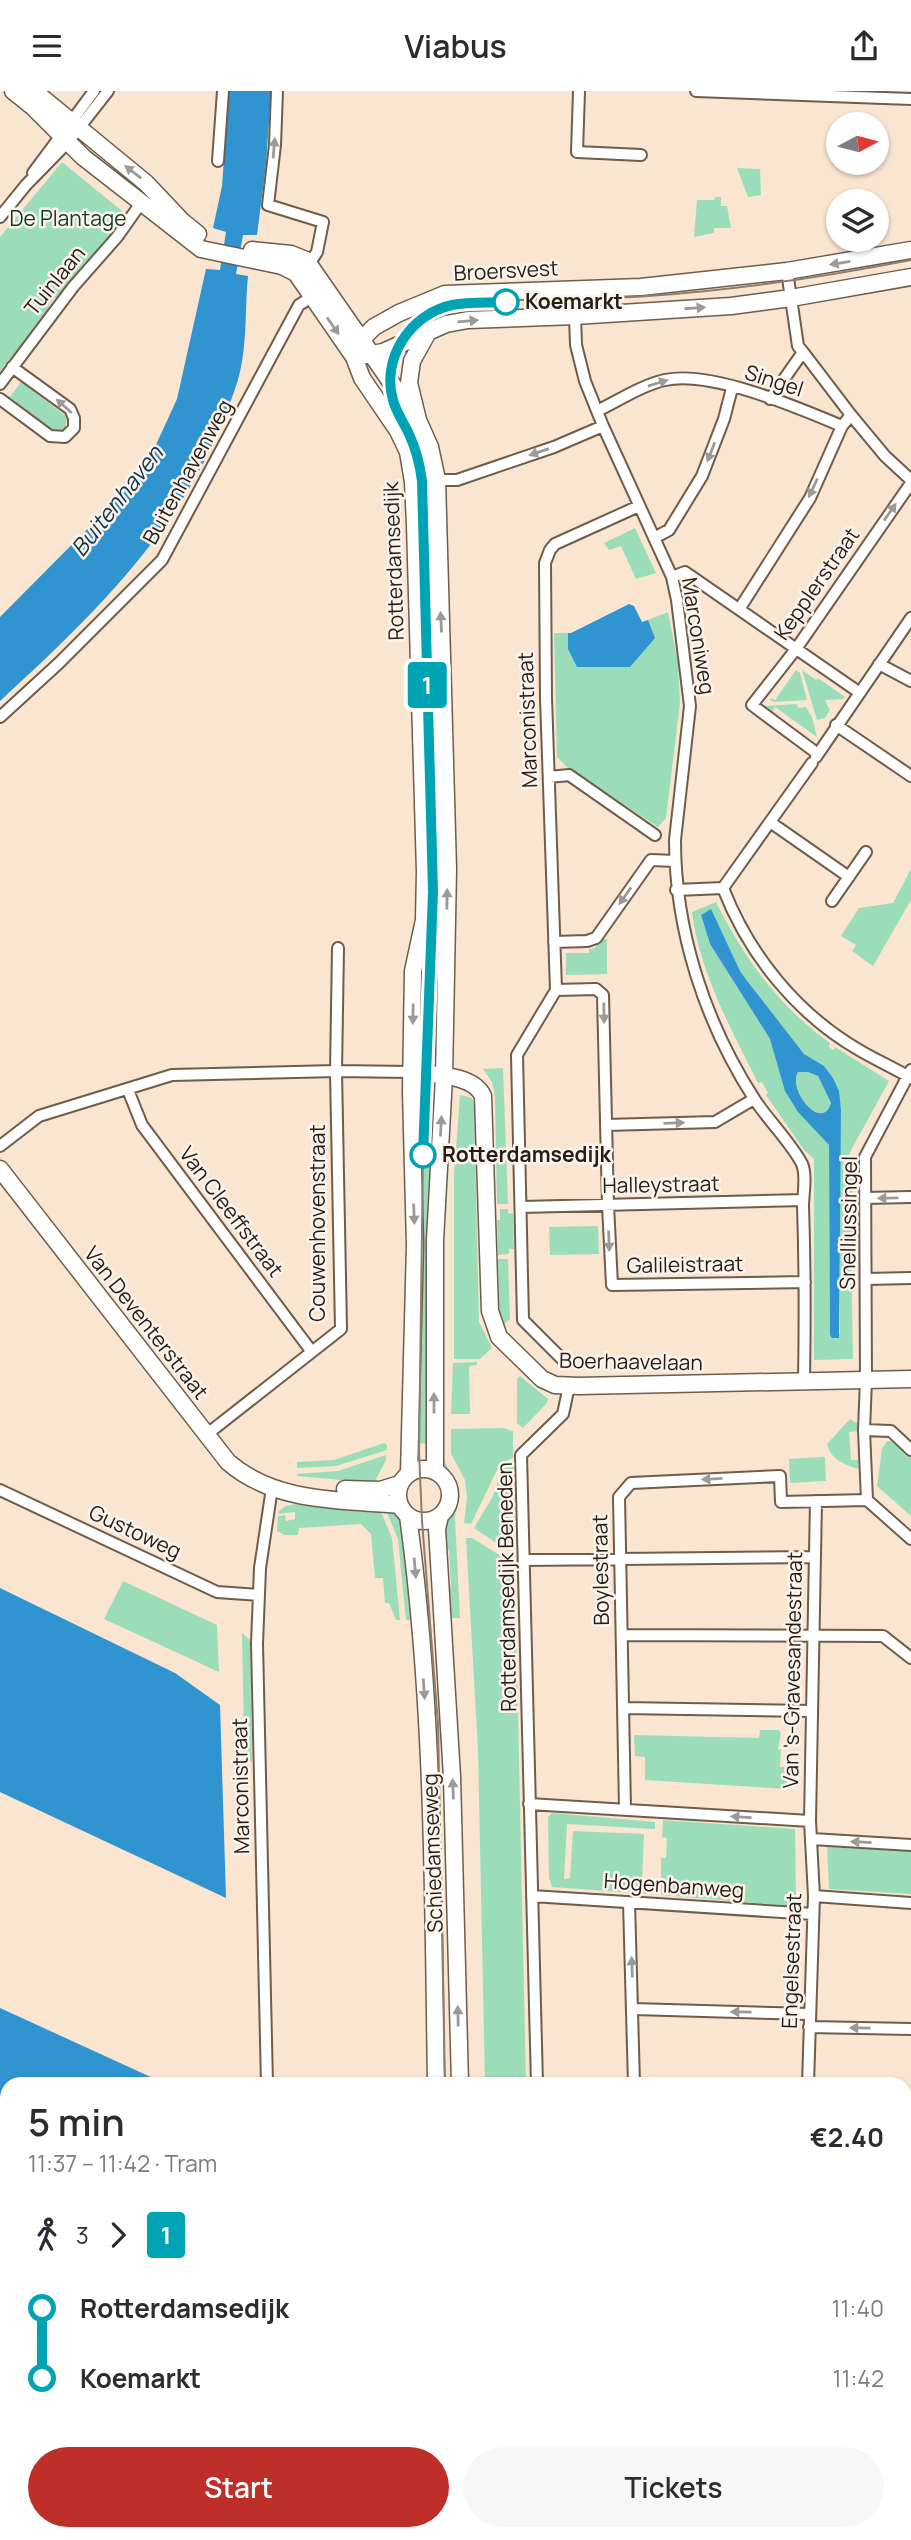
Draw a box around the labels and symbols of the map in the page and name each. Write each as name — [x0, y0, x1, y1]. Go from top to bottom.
north arrow — [826, 112, 889, 175]
one-way arrow — [269, 137, 280, 159]
one-way arrow — [125, 165, 143, 180]
park label: De Plantage — [9, 204, 127, 232]
street label: Tuinlaan — [18, 240, 91, 321]
street label: Broersvest — [453, 253, 559, 287]
one-way arrow — [829, 258, 851, 269]
place label: Koemarkt — [525, 287, 623, 315]
marker: Koemarkt — [493, 289, 519, 315]
one-way arrow — [684, 302, 706, 313]
one-way arrow — [457, 315, 479, 326]
one-way arrow — [326, 317, 339, 336]
street label: Singel — [741, 357, 807, 403]
one-way arrow — [648, 377, 669, 387]
street label: Buitenhavenweg — [136, 394, 239, 549]
one-way arrow — [56, 399, 73, 415]
water label: Buitenhaven — [63, 437, 170, 562]
one-way arrow — [705, 442, 716, 463]
one-way arrow — [529, 447, 550, 458]
one-way arrow — [808, 478, 819, 499]
street label: Rotterdamsedijk — [376, 480, 410, 641]
one-way arrow — [883, 503, 896, 522]
street label: Kepplerstraat — [767, 522, 865, 645]
street label: Marconiweg — [676, 575, 722, 696]
one-way arrow — [435, 611, 446, 633]
street label: Marconistraat — [511, 652, 543, 789]
line badge: 1 — [404, 662, 450, 708]
one-way arrow — [618, 887, 632, 905]
one-way arrow — [441, 888, 453, 910]
one-way arrow — [598, 1002, 609, 1024]
one-way arrow — [407, 1003, 418, 1025]
one-way arrow — [436, 1115, 447, 1137]
one-way arrow — [663, 1117, 685, 1129]
street label: Couwenhovenstraat — [303, 1124, 331, 1322]
street label: Van Cleeffstraat — [173, 1140, 290, 1282]
place label: Rotterdamsedijk — [442, 1140, 611, 1168]
marker: Rotterdamsedijk — [410, 1142, 436, 1168]
street label: Snelliussingel — [833, 1156, 863, 1290]
street label: Halleystraat — [602, 1169, 720, 1199]
one-way arrow — [877, 1192, 899, 1204]
one-way arrow — [408, 1203, 419, 1225]
one-way arrow — [603, 1230, 614, 1252]
street label: Van Deventerstraat — [78, 1240, 215, 1404]
street label: Galileistraat — [626, 1249, 744, 1279]
street label: Boerhaavelaan — [559, 1346, 703, 1376]
one-way arrow — [429, 1391, 440, 1413]
street label: Rotterdamsedijk Beneden — [490, 1462, 522, 1712]
one-way arrow — [701, 1474, 723, 1485]
street label: Gustoweg — [85, 1498, 186, 1565]
street label: Boylestraat — [585, 1514, 615, 1626]
street label: Van 's-Gravesandestraat — [776, 1551, 808, 1788]
one-way arrow — [410, 1558, 421, 1580]
one-way arrow — [419, 1678, 430, 1700]
street label: Marconistraat — [225, 1718, 255, 1854]
street label: Schiedamseweg — [415, 1773, 449, 1933]
one-way arrow — [447, 1777, 458, 1799]
one-way arrow — [730, 1811, 752, 1822]
one-way arrow — [850, 1836, 872, 1847]
street label: Hogenbanweg — [603, 1866, 745, 1904]
street label: Engelsestraat — [775, 1893, 807, 2029]
one-way arrow — [626, 1956, 637, 1978]
one-way arrow — [453, 2005, 464, 2027]
one-way arrow — [730, 2006, 752, 2018]
one-way arrow — [849, 2022, 871, 2034]

